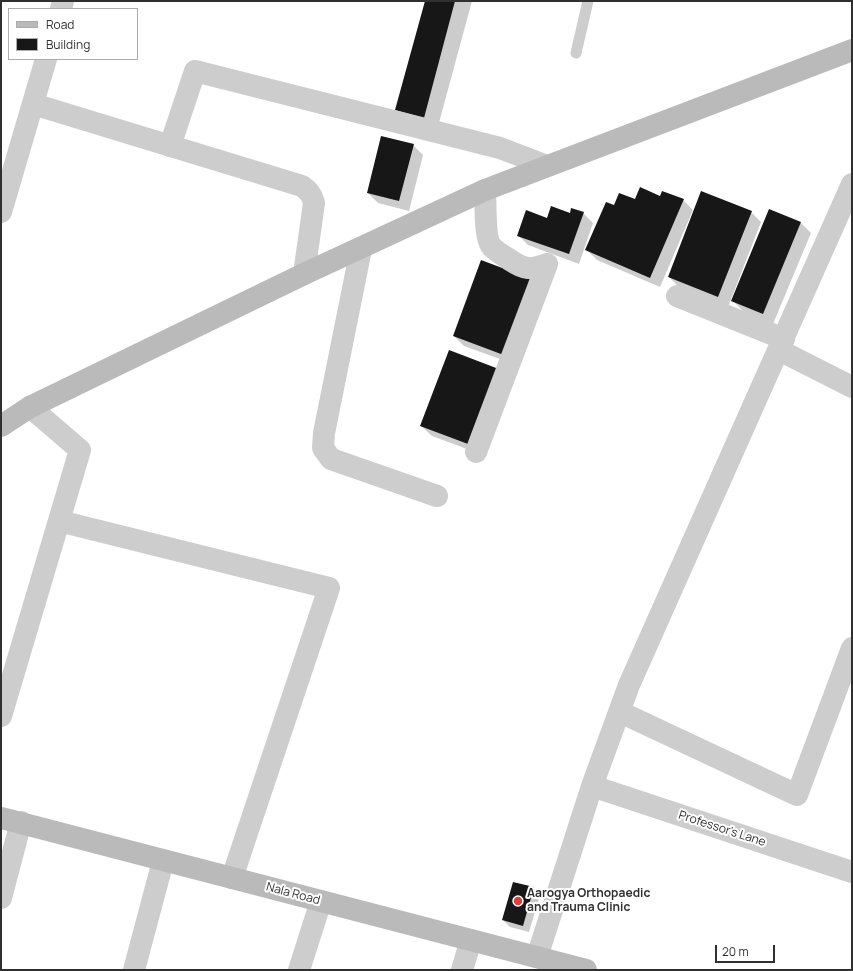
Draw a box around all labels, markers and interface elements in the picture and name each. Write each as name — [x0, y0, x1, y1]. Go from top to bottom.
legend — [8, 8, 138, 60]
text: Road — [46, 16, 74, 33]
text: Building — [46, 36, 90, 53]
street label: Professor's Lane — [677, 808, 767, 850]
street label: Nala Road — [264, 880, 322, 908]
place label: Aarogya Orthopaedic and Trauma Clinic — [527, 887, 650, 915]
marker: Aarogya Orthopaedic and Trauma Clinic — [512, 895, 524, 907]
scale bar — [717, 937, 777, 963]
text: 20 m — [722, 943, 749, 960]

